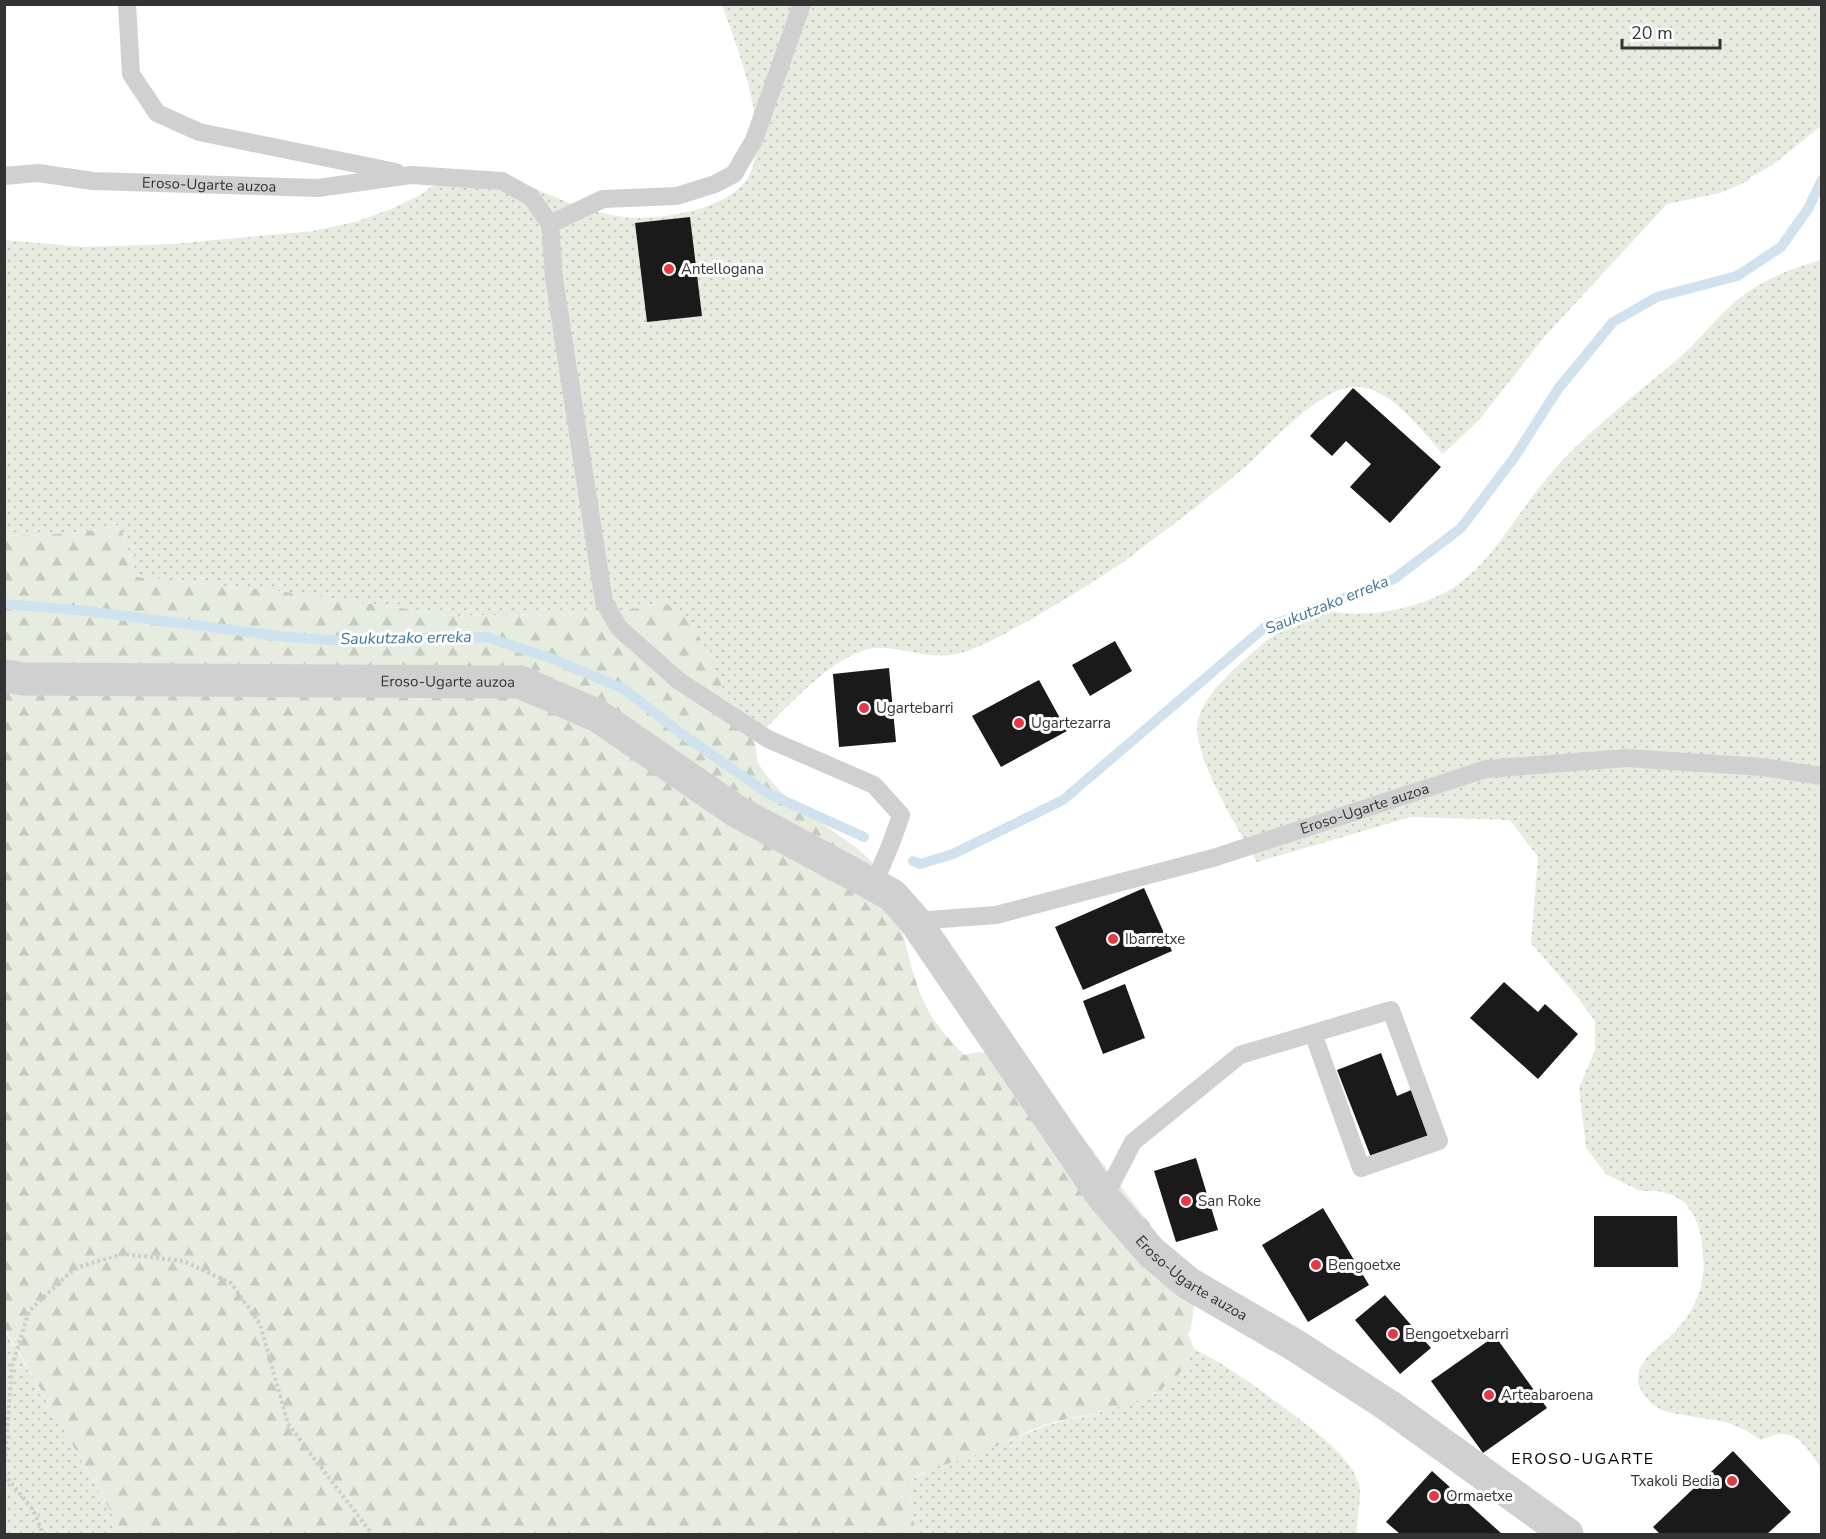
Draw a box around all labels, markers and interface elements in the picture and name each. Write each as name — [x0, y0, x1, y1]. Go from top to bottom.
scale bar — [1622, 12, 1720, 50]
text: 20 m — [1631, 21, 1673, 45]
street label: Eroso-Ugarte auzoa — [142, 173, 277, 197]
place label: Antellogana — [681, 259, 764, 279]
marker: Antellogana — [662, 262, 676, 276]
water label: Saukutzako erreka — [1262, 570, 1392, 640]
water label: Saukutzako erreka — [340, 626, 472, 650]
street label: Eroso-Ugarte auzoa — [380, 671, 515, 692]
place label: Ugartebarri — [876, 698, 954, 718]
marker: Ugartebarri — [857, 701, 871, 715]
place label: Ugartezarra — [1031, 713, 1111, 733]
marker: Ugartezarra — [1012, 716, 1026, 730]
street label: Eroso-Ugarte auzoa — [1298, 778, 1432, 839]
place label: Ibarretxe — [1125, 929, 1185, 949]
marker: Ibarretxe — [1106, 932, 1120, 946]
place label: San Roke — [1198, 1191, 1261, 1211]
marker: San Roke — [1179, 1194, 1193, 1208]
street label: Eroso-Ugarte auzoa — [1131, 1231, 1251, 1325]
place label: Bengoetxe — [1328, 1255, 1401, 1275]
marker: Bengoetxe — [1309, 1258, 1323, 1272]
place label: Bengoetxebarri — [1405, 1324, 1509, 1344]
marker: Bengoetxebarri — [1386, 1327, 1400, 1341]
place label: Arteabaroena — [1501, 1385, 1594, 1405]
marker: Arteabaroena — [1482, 1388, 1496, 1402]
district label: EROSO-UGARTE — [1511, 1448, 1655, 1470]
place label: Txakoli Bedia — [1631, 1471, 1720, 1491]
marker: Txakoli Bedia — [1725, 1474, 1739, 1488]
place label: Ormaetxe — [1446, 1486, 1513, 1506]
marker: Ormaetxe — [1427, 1489, 1441, 1503]

